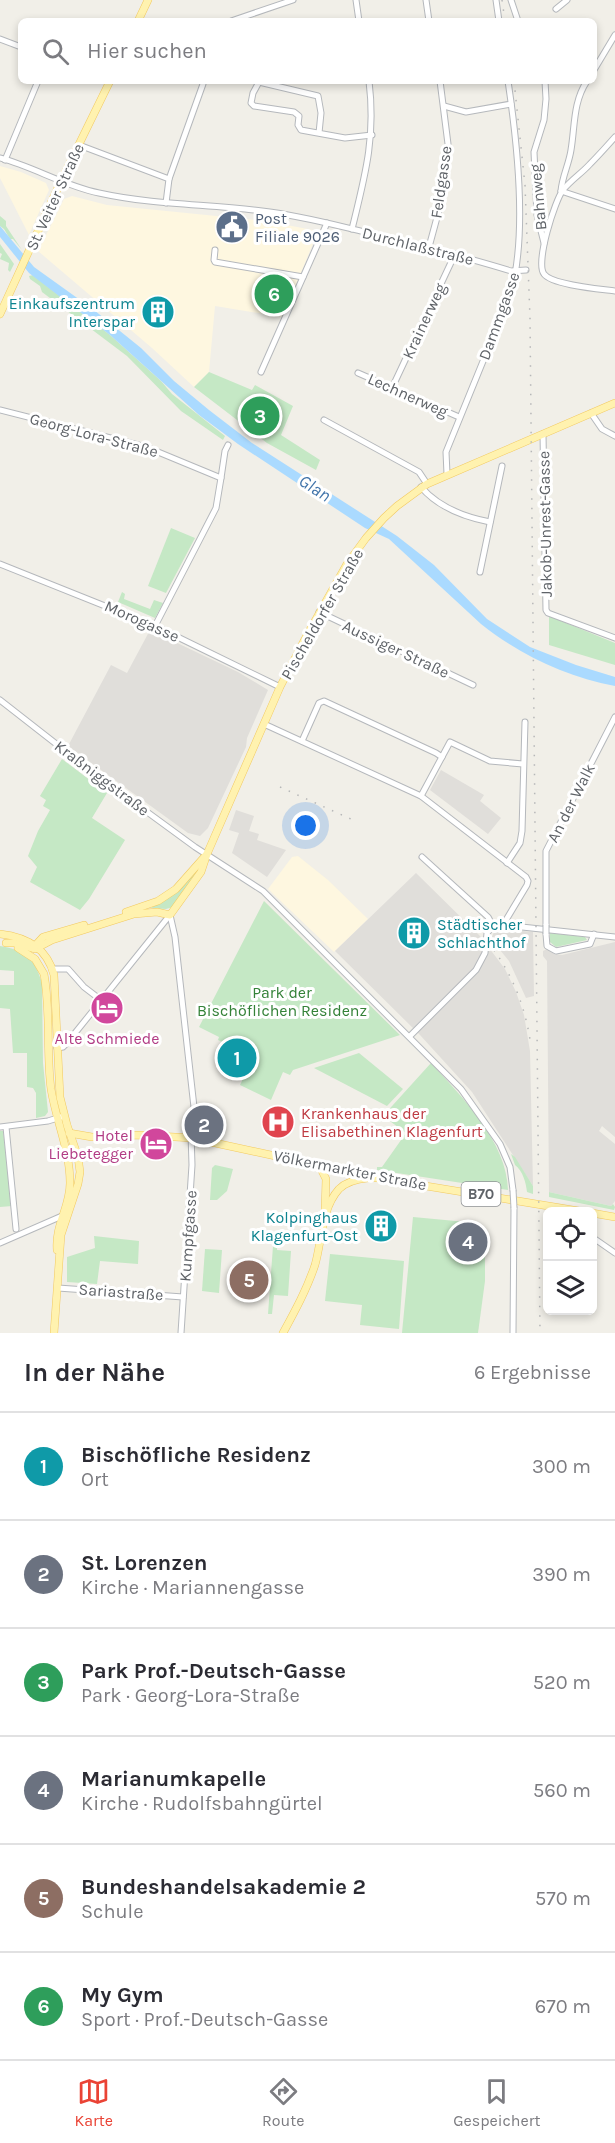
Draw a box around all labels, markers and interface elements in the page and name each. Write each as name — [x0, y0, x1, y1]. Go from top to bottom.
search box — [18, 18, 597, 84]
icon: search — [39, 35, 72, 68]
text: Hier suchen — [87, 38, 207, 64]
street label: St. Veiter Straße — [22, 140, 88, 254]
street label: Feldgasse — [427, 145, 455, 219]
street label: Bahnweg — [526, 163, 550, 231]
public building icon: Post Filiale 9026 — [214, 209, 250, 245]
place label: Post Filiale 9026 — [255, 209, 340, 246]
street label: Durchlaßstraße — [360, 223, 476, 269]
street label: Dammgasse — [474, 269, 524, 363]
pin: 6 — [254, 272, 294, 316]
street label: Krainerweg — [398, 280, 450, 362]
place label: Einkaufszentrum Interspar — [9, 294, 135, 331]
building icon: Einkaufszentrum Interspar — [140, 294, 176, 330]
street label: Lechnerweg — [365, 369, 451, 421]
pin: 3 — [240, 394, 280, 438]
street label: Georg-Lora-Straße — [28, 409, 160, 461]
street label: Jakob-Unrest-Gasse — [534, 451, 556, 597]
water label: Glan — [295, 470, 335, 506]
street label: Pischeldorfer Straße — [277, 545, 367, 683]
street label: Morogasse — [102, 596, 182, 646]
street label: Aussiger Straße — [340, 616, 452, 682]
street label: Kraßniggstraße — [51, 736, 153, 820]
street label: An der Walk — [543, 760, 599, 846]
your location — [291, 811, 320, 840]
building icon: Städtischer Schlachthof — [396, 915, 432, 951]
place label: Städtischer Schlachthof — [437, 915, 526, 952]
park label: Park der Bischöflichen Residenz — [197, 983, 367, 1020]
hotel icon: Alte Schmiede — [89, 990, 125, 1026]
place label: Alte Schmiede — [55, 1029, 159, 1048]
pin: 1 — [218, 1036, 256, 1080]
pin: 2 — [184, 1102, 224, 1148]
hospital icon: Krankenhaus der Elisabethinen Klagenfurt — [260, 1104, 296, 1140]
place label: Krankenhaus der Elisabethinen Klagenfurt — [301, 1104, 483, 1141]
place label: Hotel Liebetegger — [49, 1126, 133, 1163]
hotel icon: Hotel Liebetegger — [138, 1126, 174, 1162]
street label: Völkermarkter Straße — [272, 1146, 428, 1194]
road number: B70 — [462, 1182, 500, 1206]
street label: Kumpfgasse — [175, 1190, 201, 1282]
map controls — [543, 1207, 597, 1315]
button: locate — [543, 1207, 597, 1261]
place label: Kolpinghaus Klagenfurt-Ost — [251, 1208, 358, 1245]
building icon: Kolpinghaus Klagenfurt-Ost — [363, 1208, 399, 1244]
pin: 4 — [448, 1220, 488, 1264]
pin: 5 — [230, 1258, 268, 1302]
button: layers — [543, 1261, 597, 1315]
street label: Sariastraße — [78, 1280, 164, 1304]
text: In der Nähe — [24, 1357, 165, 1388]
text: 6 Ergebnisse — [474, 1361, 591, 1384]
text: Bischöfliche Residenz — [81, 1442, 311, 1468]
text: 1 — [40, 1455, 47, 1478]
text: 300 m — [532, 1455, 591, 1478]
text: Ort — [81, 1468, 109, 1491]
text: St. Lorenzen — [81, 1550, 208, 1576]
text: 2 — [37, 1563, 50, 1586]
text: 390 m — [532, 1563, 591, 1586]
text: Kirche · Mariannengasse — [81, 1576, 304, 1599]
text: Park Prof.-Deutsch-Gasse — [81, 1658, 346, 1684]
text: 3 — [37, 1671, 50, 1694]
text: 520 m — [533, 1671, 591, 1694]
text: Park · Georg-Lora-Straße — [81, 1684, 300, 1707]
text: Marianumkapelle — [81, 1766, 266, 1792]
text: 4 — [38, 1779, 49, 1802]
text: 560 m — [533, 1779, 591, 1802]
text: Kirche · Rudolfsbahngürtel — [81, 1792, 323, 1815]
text: Bundeshandelsakademie 2 — [81, 1874, 366, 1900]
text: 5 — [38, 1887, 49, 1910]
text: 570 m — [535, 1887, 591, 1910]
text: Schule — [81, 1900, 143, 1923]
text: My Gym — [81, 1982, 164, 2008]
text: 6 — [37, 1995, 50, 2018]
text: 670 m — [535, 1995, 591, 2018]
text: Sport · Prof.-Deutsch-Gasse — [81, 2008, 328, 2031]
tab: Karte — [74, 2075, 113, 2130]
tab: Route — [262, 2075, 304, 2130]
tab: Gespeichert — [453, 2075, 541, 2130]

